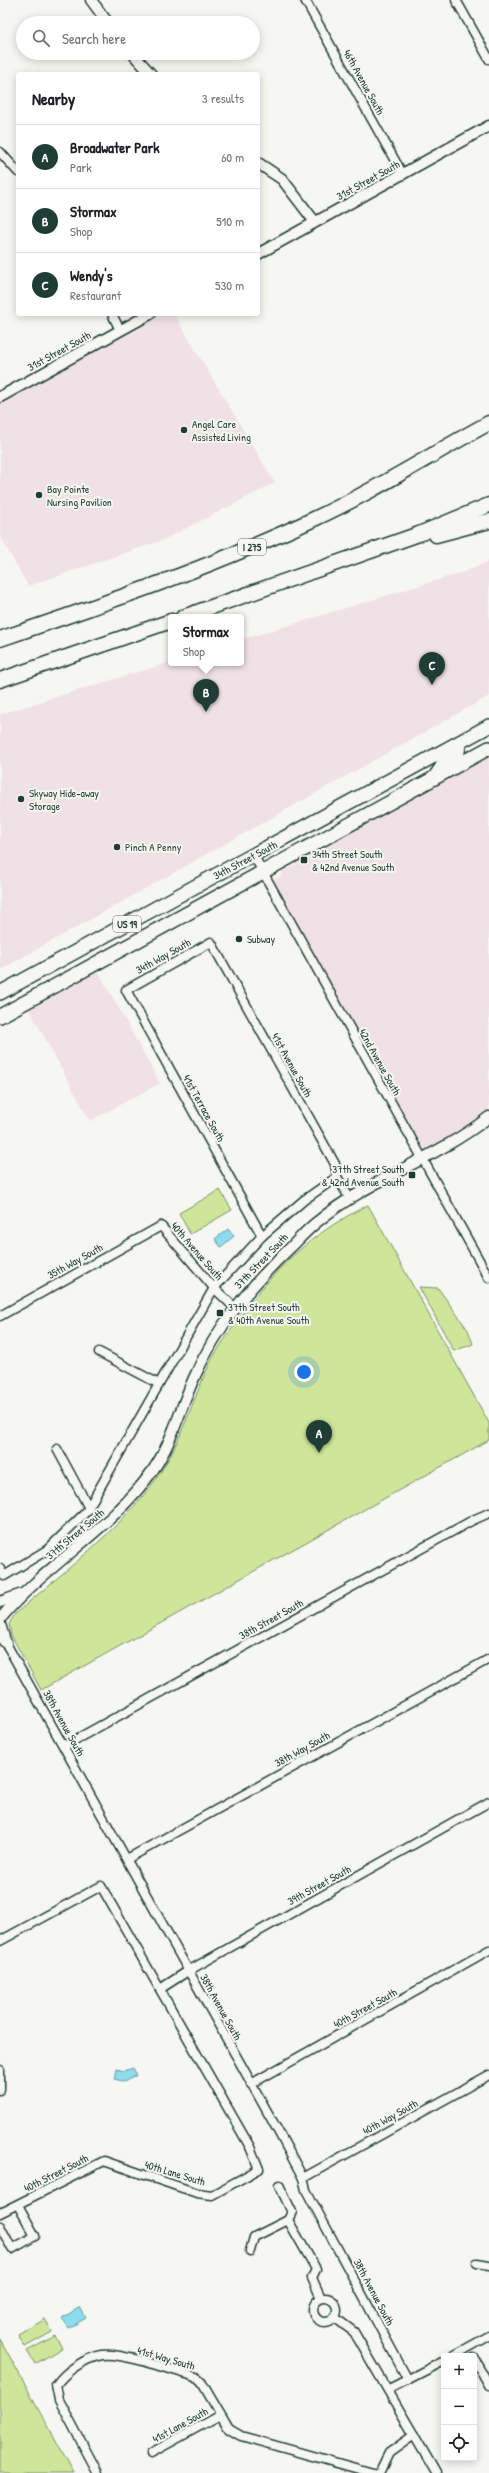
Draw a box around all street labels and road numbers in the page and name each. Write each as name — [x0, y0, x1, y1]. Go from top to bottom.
street label: 46th Avenue South — [340, 47, 388, 117]
street label: 31st Street South — [334, 157, 402, 203]
street label: 31st Street South — [25, 328, 93, 374]
road number: I 275 — [238, 539, 266, 555]
street label: 34th Street South — [211, 837, 280, 883]
road number: US 19 — [113, 916, 141, 932]
street label: 34th Way South — [133, 935, 193, 977]
street label: 42nd Avenue South — [356, 1026, 404, 1098]
street label: 41st Avenue South — [269, 1030, 316, 1100]
street label: 41st Terrace South — [180, 1072, 228, 1144]
street label: 40th Avenue South — [168, 1219, 226, 1283]
street label: 37th Street South — [231, 1230, 291, 1292]
street label: 35th Way South — [45, 1240, 105, 1282]
street label: 37th Street South — [43, 1505, 107, 1562]
street label: 38th Street South — [237, 1595, 306, 1642]
street label: 38th Avenue South — [40, 1688, 88, 1759]
street label: 38th Way South — [272, 1728, 332, 1770]
street label: 39th Street South — [285, 1862, 353, 1908]
street label: 38th Avenue South — [197, 1972, 245, 2043]
street label: 40th Street South — [331, 1985, 400, 2031]
street label: 40th Way South — [360, 2096, 420, 2138]
street label: 40th Street South — [21, 2151, 91, 2195]
street label: 40th Lane South — [143, 2157, 207, 2189]
street label: 38th Avenue South — [351, 2256, 398, 2328]
street label: 41st Way South — [136, 2343, 197, 2373]
street label: 41st Lane South — [150, 2404, 210, 2446]

